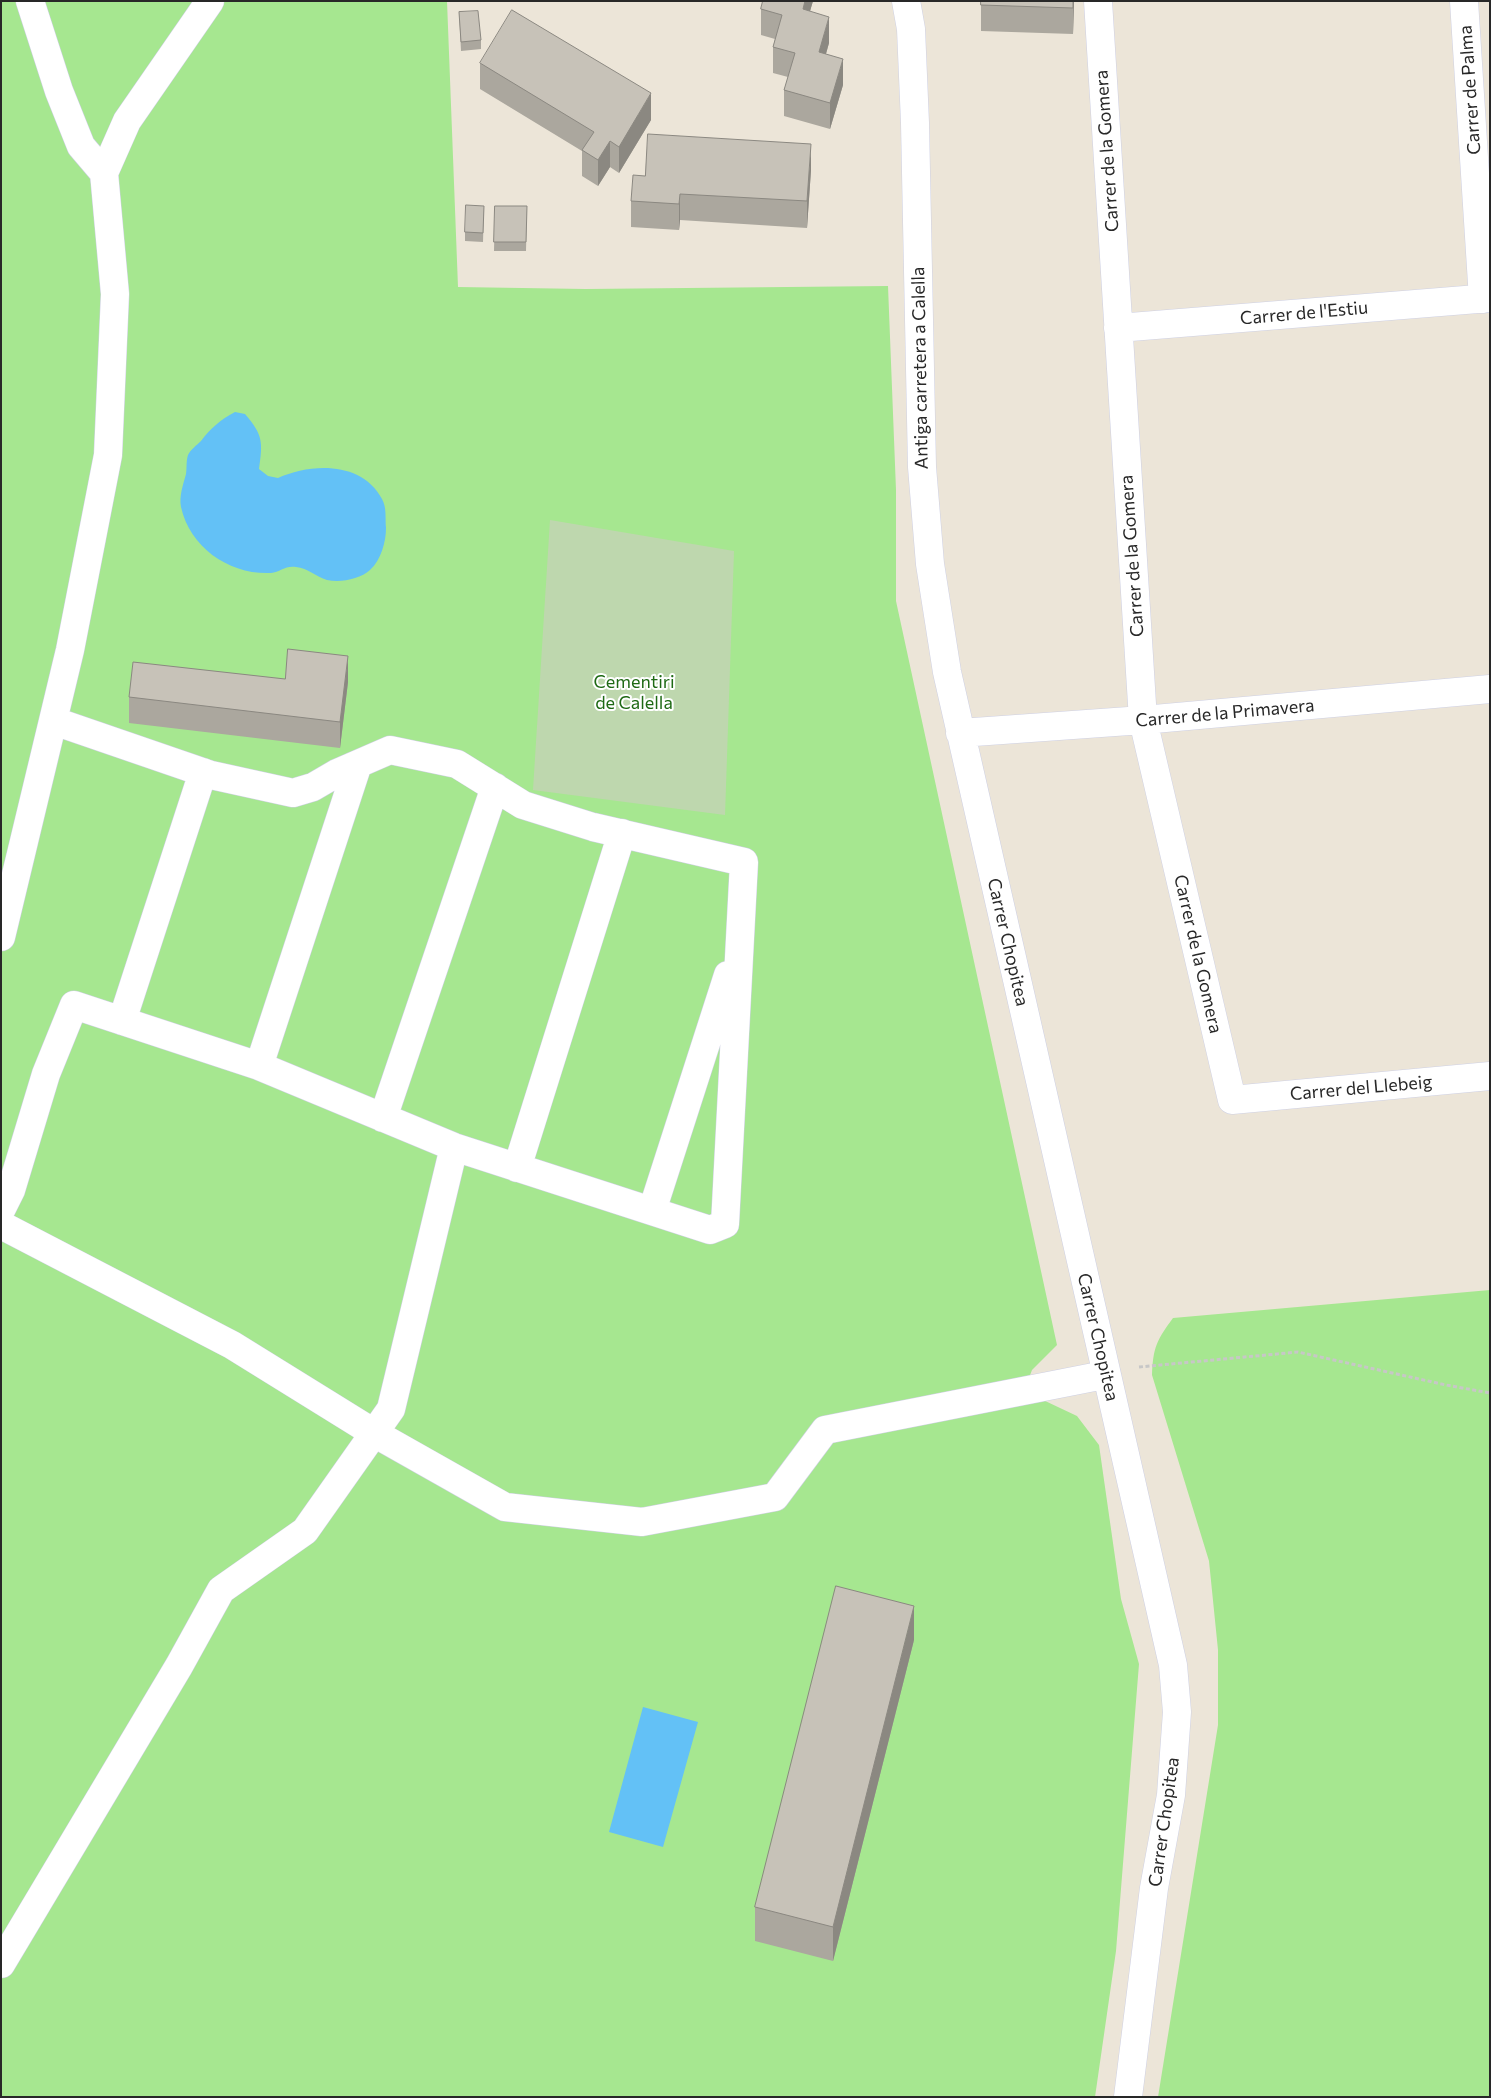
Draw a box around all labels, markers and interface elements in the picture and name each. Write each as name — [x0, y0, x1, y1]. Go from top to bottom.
street label: Carrer de Palma — [1455, 25, 1485, 155]
street label: Carrer de la Gomera — [1091, 69, 1123, 233]
street label: Antiga carretera a Calella — [907, 266, 933, 470]
street label: Carrer de l'Estiu — [1239, 297, 1369, 329]
street label: Carrer de la Gomera — [1116, 474, 1148, 638]
park label: Cementiri de Calella — [593, 671, 675, 714]
street label: Carrer de la Primavera — [1135, 694, 1315, 732]
street label: Carrer de la Gomera — [1169, 873, 1227, 1035]
street label: Carrer Chopitea — [983, 876, 1033, 1008]
street label: Carrer del Llebeig — [1289, 1071, 1433, 1105]
street label: Carrer Chopitea — [1073, 1271, 1123, 1403]
street label: Carrer Chopitea — [1144, 1756, 1184, 1888]

